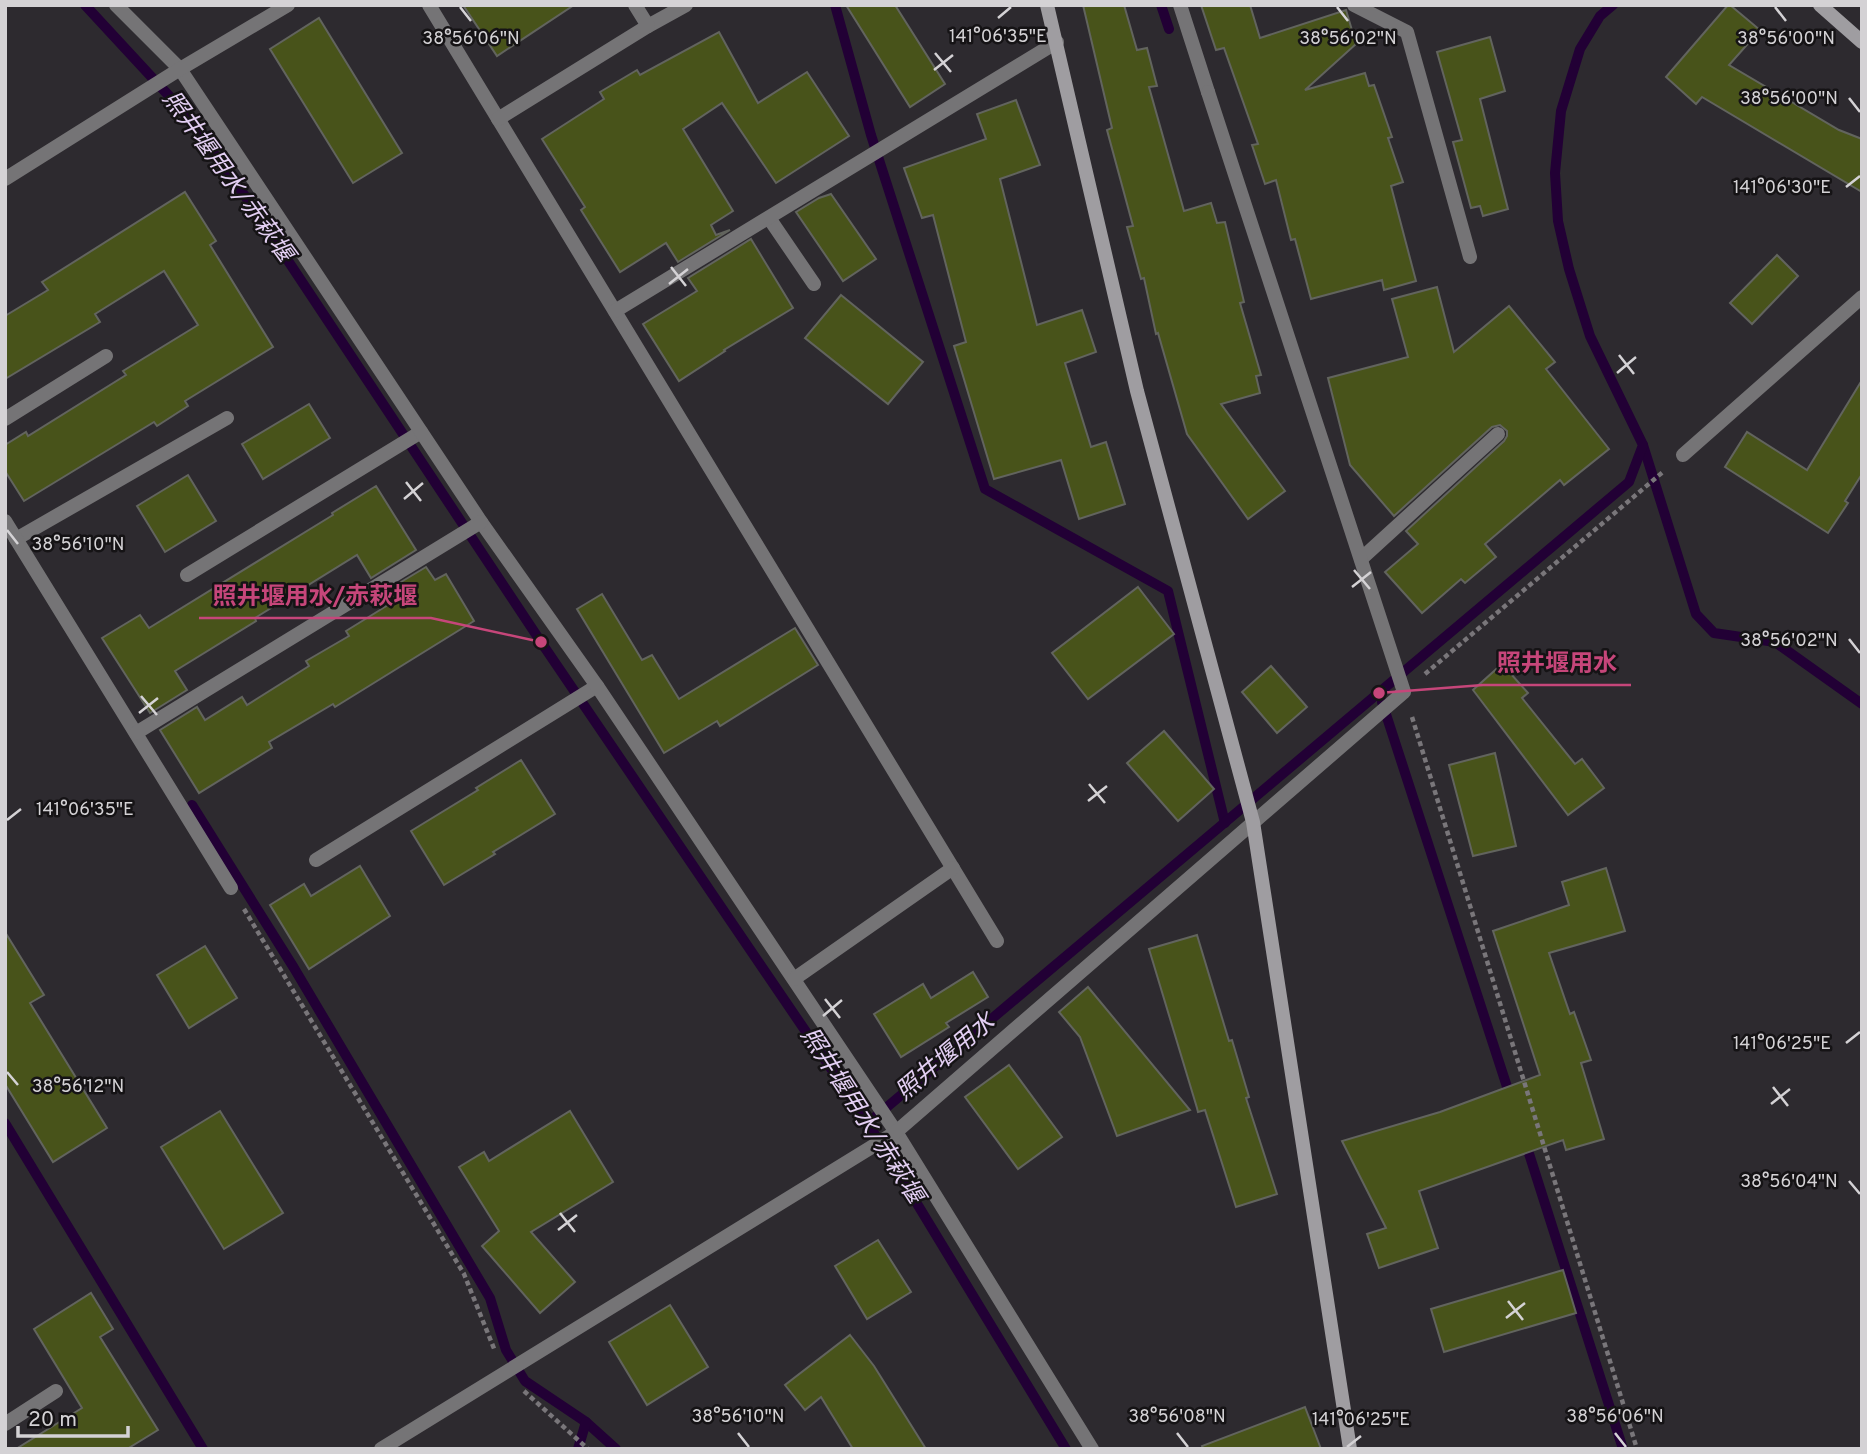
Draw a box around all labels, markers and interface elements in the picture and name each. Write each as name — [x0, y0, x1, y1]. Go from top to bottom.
text: 141°06'35"E — [949, 26, 1047, 49]
text: 38°56'06"N — [422, 28, 520, 51]
text: 38°56'02"N — [1299, 28, 1397, 51]
text: 38°56'00"N — [1737, 28, 1835, 51]
water label: 照井堰用水/赤萩堰 — [155, 86, 301, 271]
text: 38°56'00"N — [1740, 88, 1838, 111]
text: 141°06'30"E — [1733, 177, 1831, 200]
text: 38°56'10"N — [31, 534, 125, 557]
callout: 照井堰用水/赤萩堰 — [199, 573, 431, 618]
text: 照井堰用水/赤萩堰 — [213, 583, 417, 613]
text: 38°56'02"N — [1740, 630, 1838, 653]
callout: 照井堰用水 — [1483, 640, 1631, 685]
text: 照井堰用水 — [1497, 650, 1617, 680]
text: 141°06'35"E — [36, 799, 134, 822]
water label: 照井堰用水 — [890, 1006, 1004, 1108]
water label: 照井堰用水/赤萩堰 — [793, 1022, 931, 1213]
text: 141°06'25"E — [1733, 1033, 1831, 1056]
text: 38°56'12"N — [32, 1076, 124, 1099]
text: 38°56'04"N — [1740, 1171, 1838, 1194]
scale bar — [18, 1394, 128, 1438]
text: 38°56'10"N — [691, 1406, 785, 1429]
text: 38°56'08"N — [1128, 1406, 1226, 1429]
text: 38°56'06"N — [1566, 1406, 1664, 1429]
text: 20 m — [28, 1407, 77, 1434]
text: 141°06'25"E — [1312, 1409, 1410, 1432]

